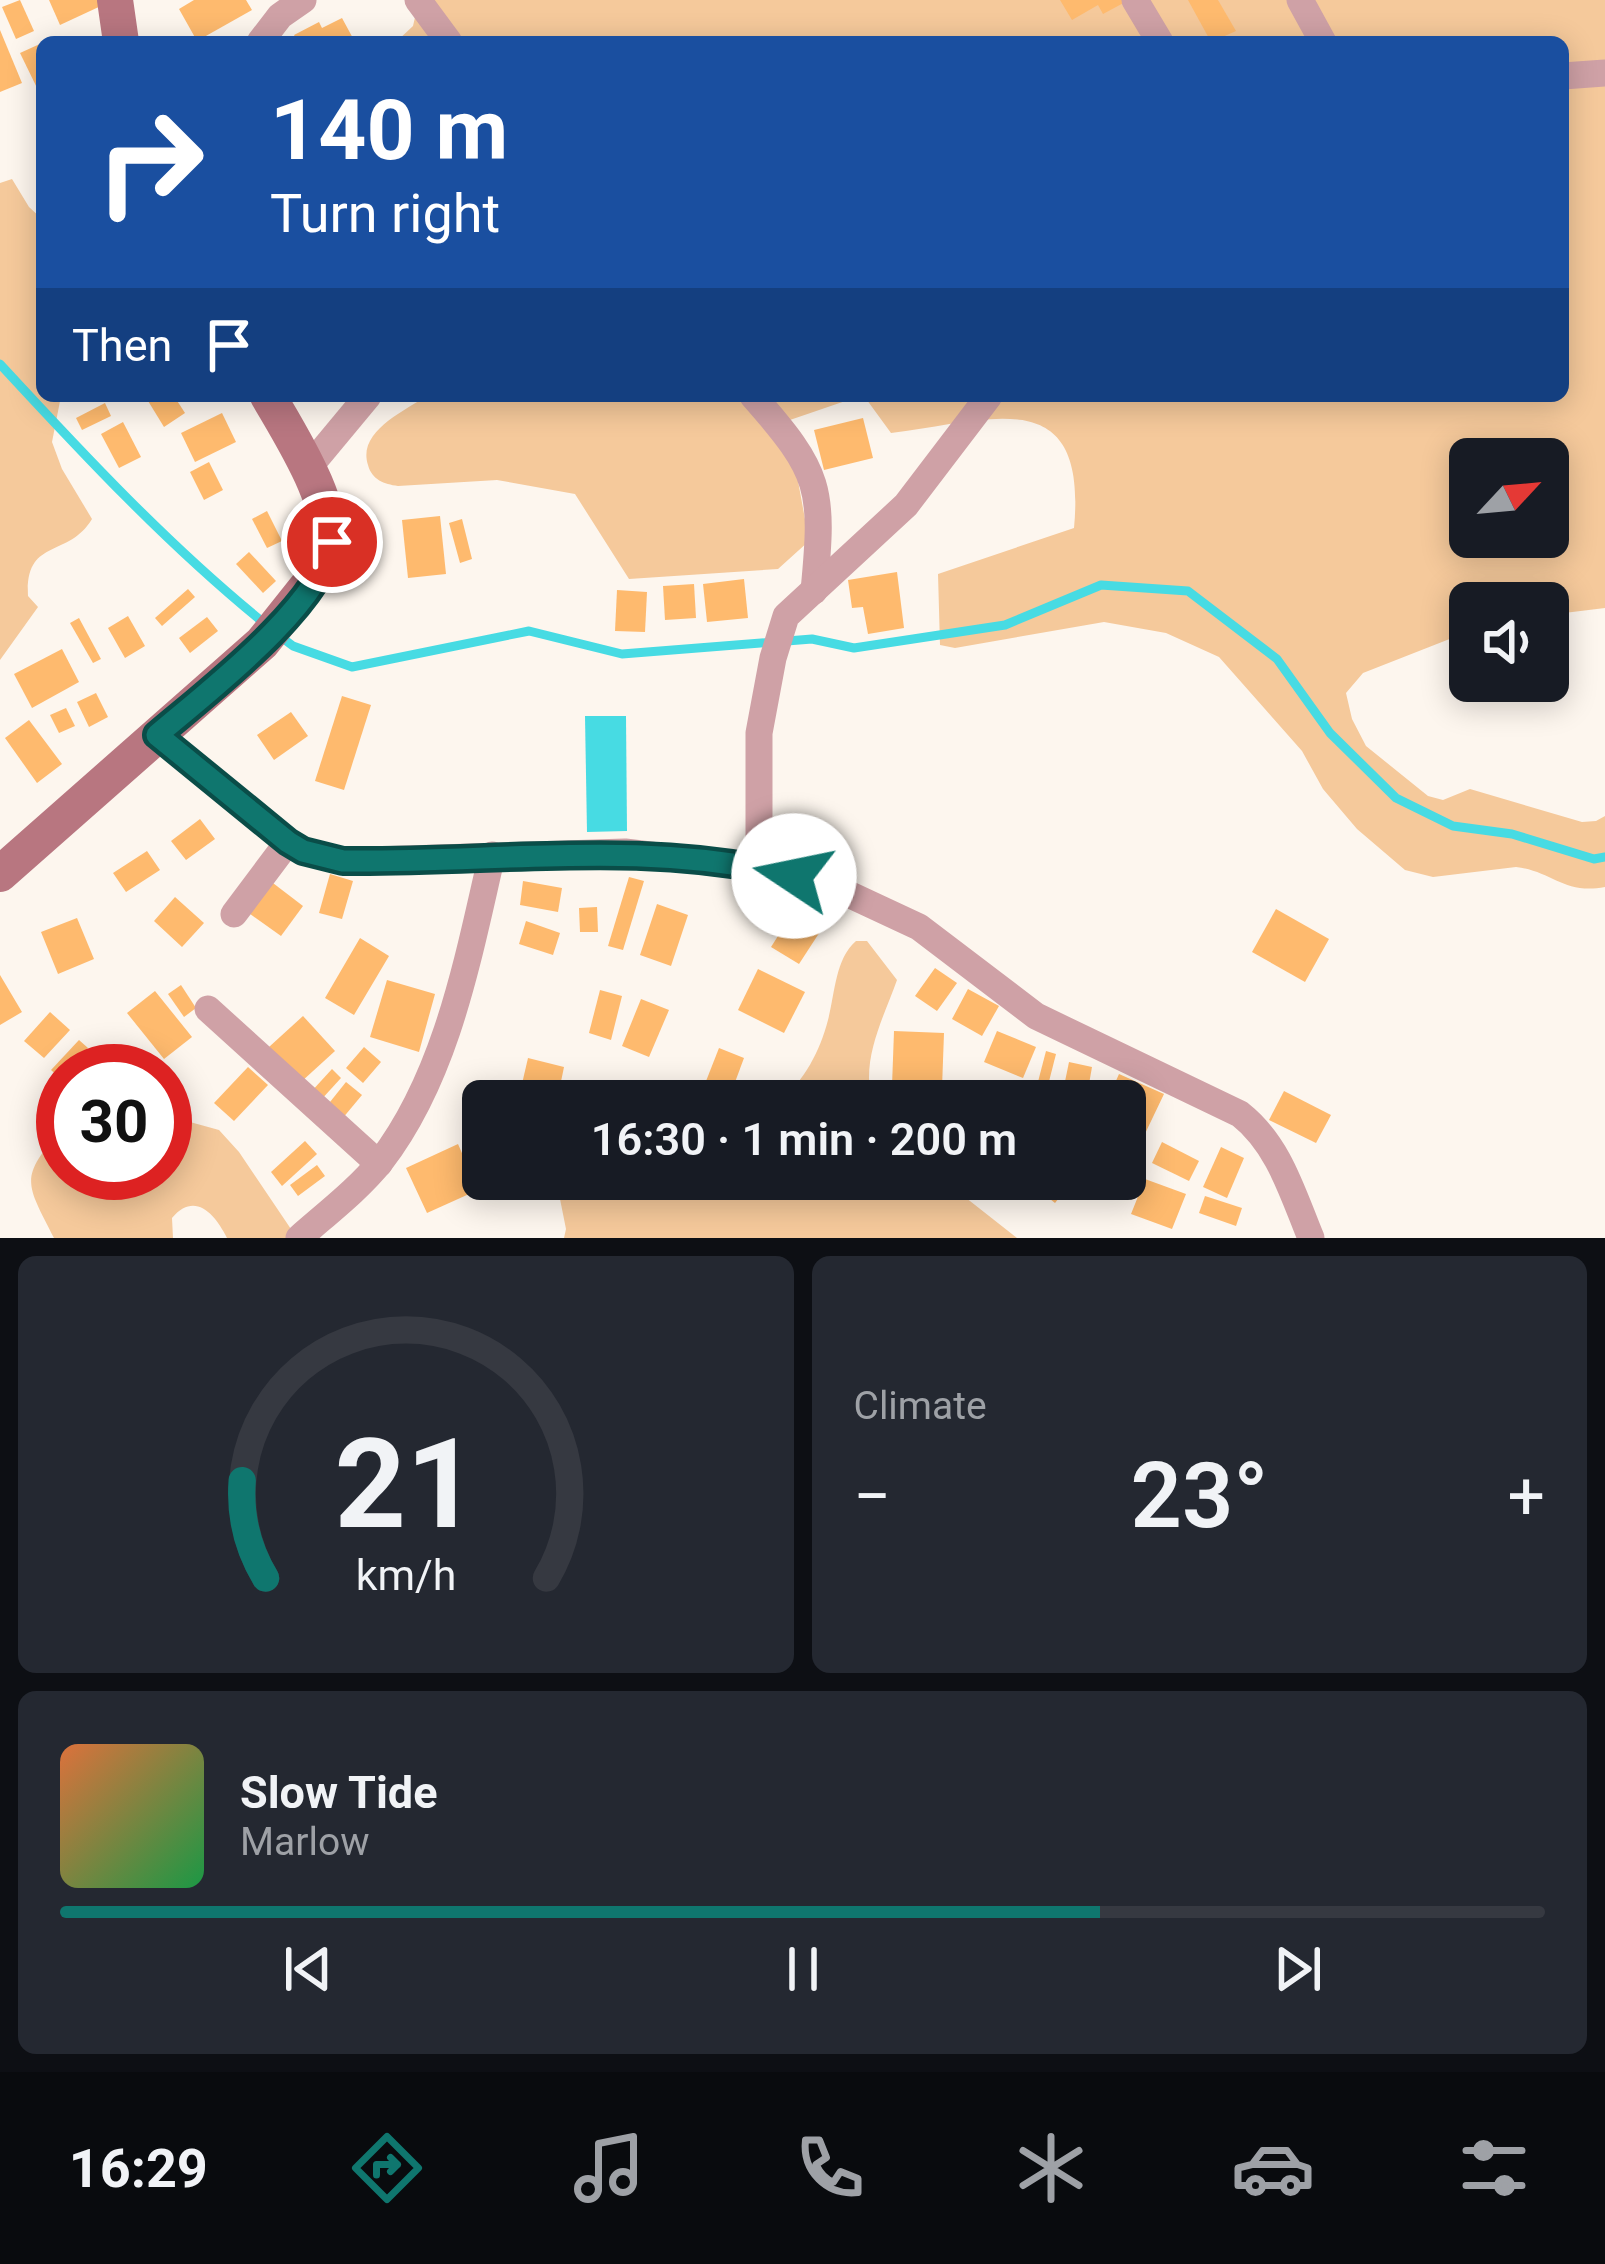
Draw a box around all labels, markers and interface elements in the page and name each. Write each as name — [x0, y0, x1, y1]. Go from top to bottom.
text: 140 m — [270, 81, 508, 180]
icon: right — [72, 84, 228, 240]
text: Turn right — [270, 182, 500, 245]
icon: arrive — [196, 312, 262, 378]
text: Then — [72, 319, 172, 372]
north arrow — [1449, 438, 1569, 558]
map controls — [1449, 438, 1569, 702]
pin — [281, 491, 383, 593]
icon: arrive — [299, 509, 365, 575]
button: sound — [1449, 582, 1569, 702]
position arrow — [731, 813, 857, 939]
speed limit sign: 30 — [36, 1044, 192, 1200]
text: 16:30 · 1 min · 200 m — [591, 1113, 1017, 1166]
text: Climate — [854, 1383, 987, 1429]
text: 21 — [334, 1411, 477, 1557]
text: 23° — [1131, 1444, 1268, 1549]
text: − — [854, 1458, 891, 1535]
text: + — [1508, 1458, 1545, 1535]
text: km/h — [355, 1549, 456, 1599]
text: Slow Tide — [240, 1766, 438, 1819]
text: Marlow — [240, 1819, 370, 1865]
icon: previous — [275, 1936, 341, 2002]
icon: pause — [770, 1936, 836, 2002]
icon: next — [1265, 1936, 1331, 2002]
icon: directions — [345, 2126, 429, 2210]
icon: music — [567, 2126, 651, 2210]
icon: phone — [788, 2126, 872, 2210]
icon: climate — [1009, 2126, 1093, 2210]
icon: car — [1231, 2126, 1315, 2210]
icon: filters — [1452, 2126, 1536, 2210]
text: 16:29 — [69, 2137, 208, 2200]

